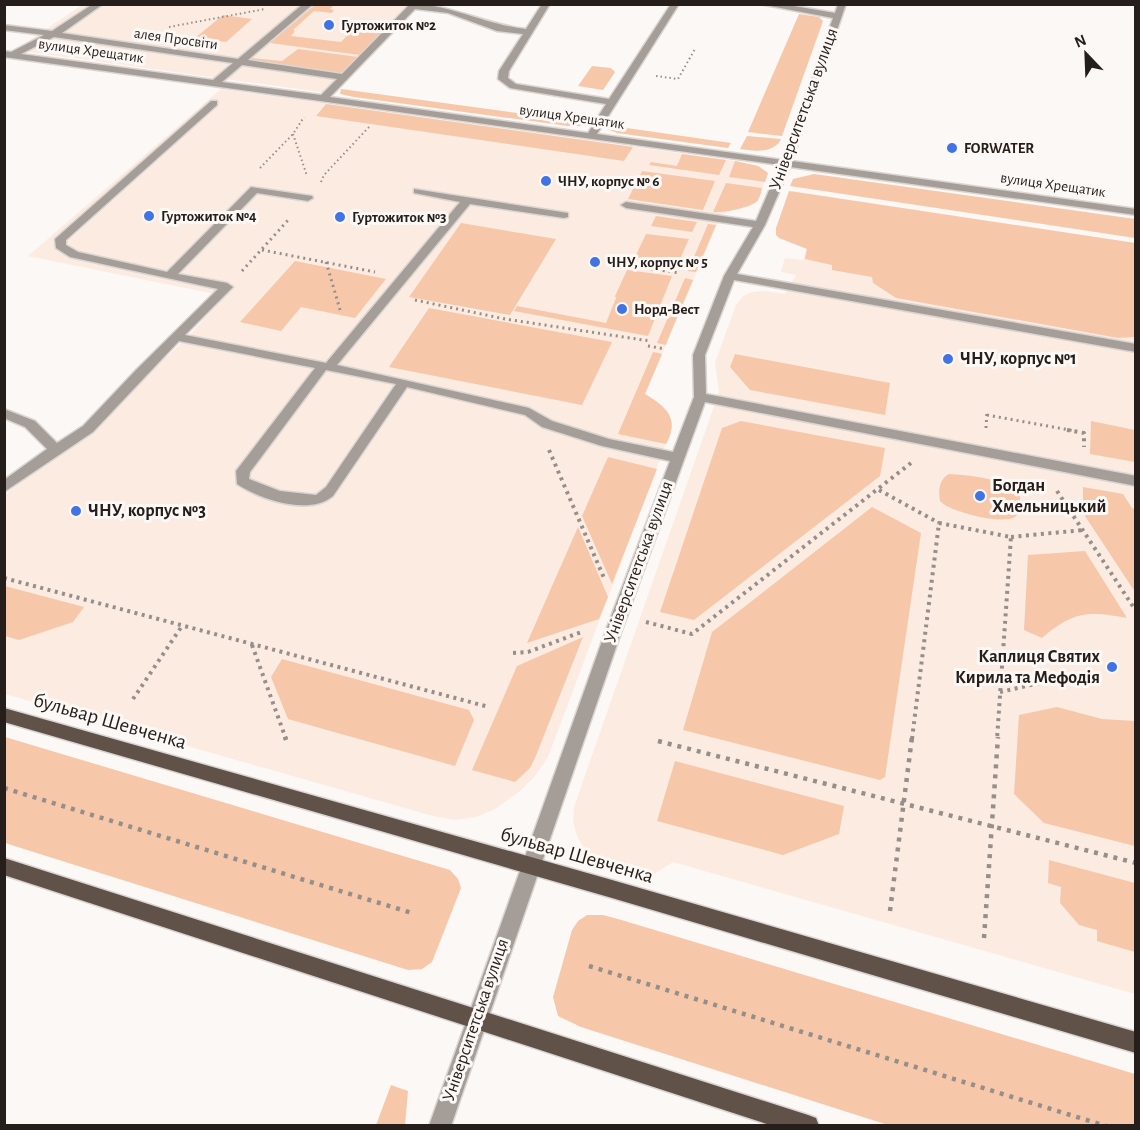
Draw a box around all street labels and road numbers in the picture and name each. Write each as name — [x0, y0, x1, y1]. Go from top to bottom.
street label: алея Просвіти — [133, 26, 219, 52]
street label: Університетська вулиця — [766, 26, 842, 192]
street label: вулиця Хрещатик — [37, 36, 145, 66]
street label: вулиця Хрещатик — [518, 102, 626, 132]
street label: вулиця Хрещатик — [999, 170, 1107, 200]
street label: Університетська вулиця — [601, 479, 677, 645]
street label: бульвар Шевченка — [31, 689, 189, 753]
street label: бульвар Шевченка — [498, 823, 656, 887]
street label: Університетська вулиця — [440, 936, 512, 1104]

